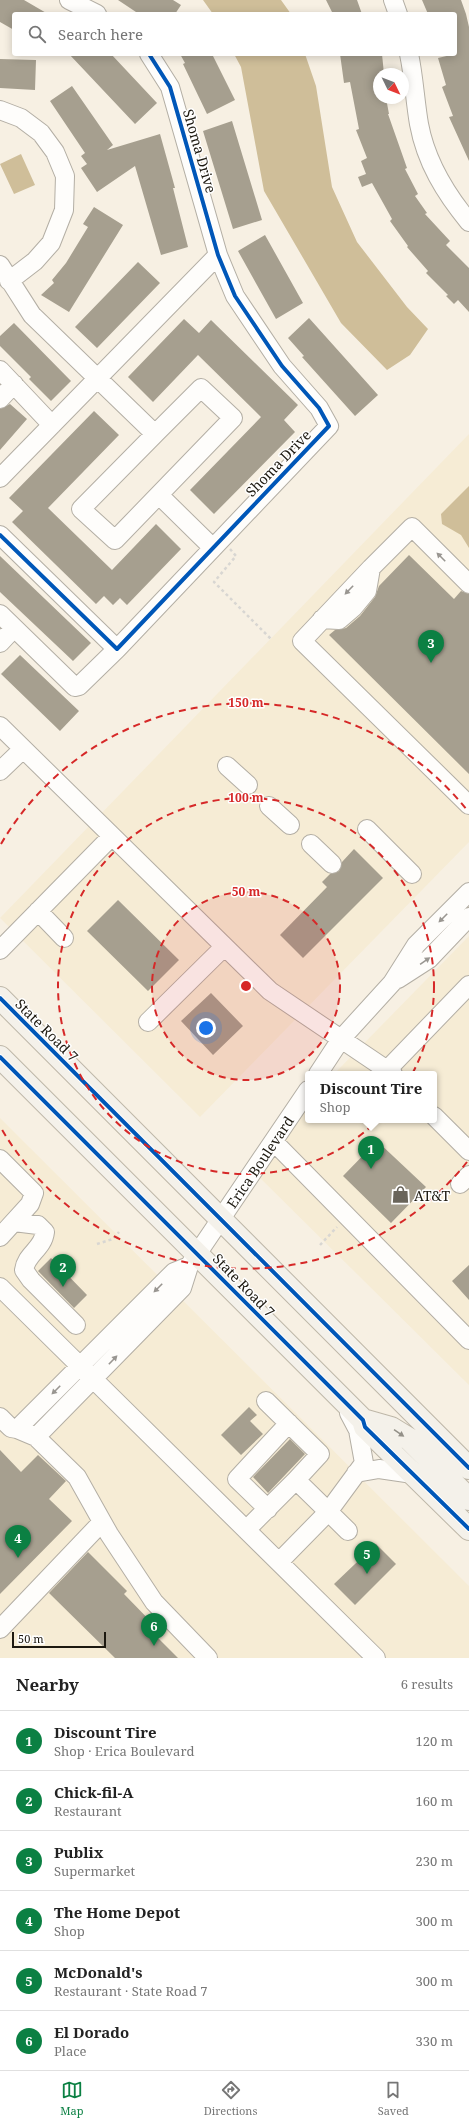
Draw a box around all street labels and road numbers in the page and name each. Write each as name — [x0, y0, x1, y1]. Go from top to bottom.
street label: Shoma Drive — [179, 107, 221, 195]
street label: Shoma Drive — [241, 425, 315, 501]
street label: State Road 7 — [11, 994, 83, 1066]
street label: Erica Boulevard — [222, 1112, 298, 1212]
street label: State Road 7 — [209, 1249, 279, 1321]

